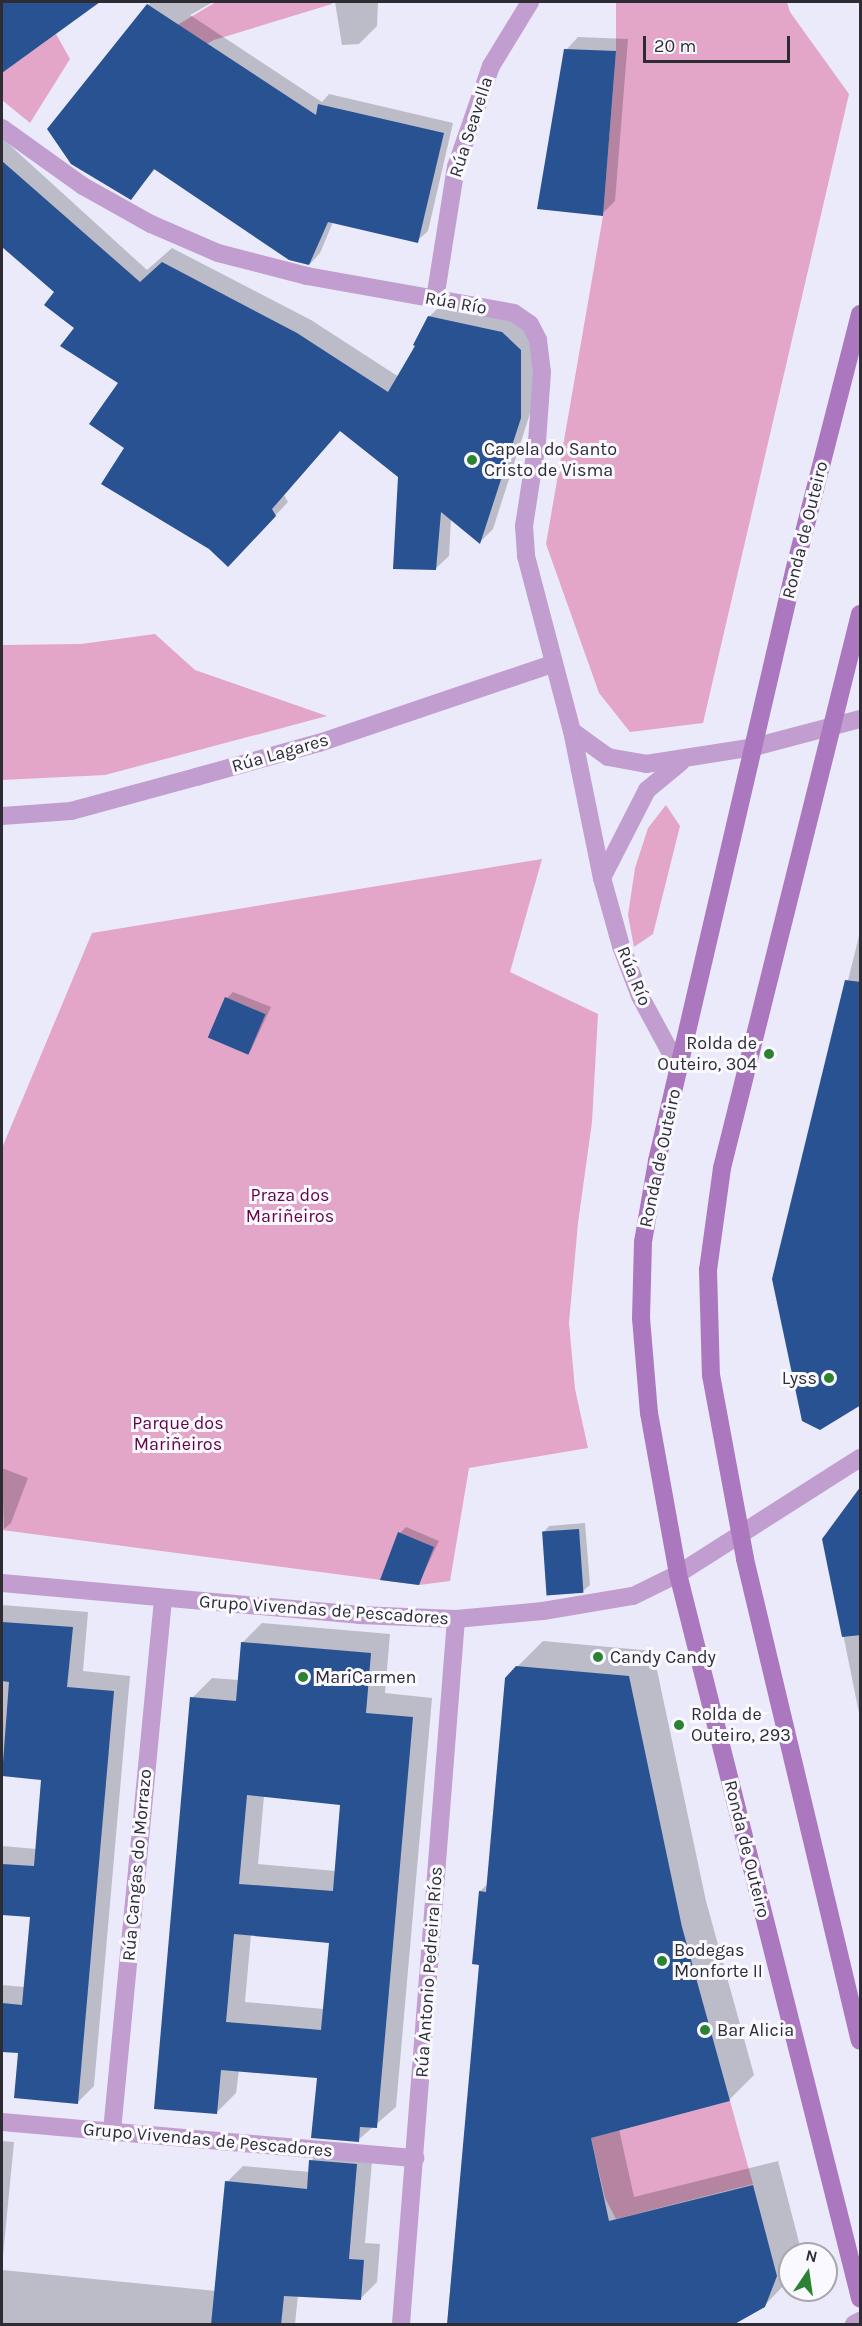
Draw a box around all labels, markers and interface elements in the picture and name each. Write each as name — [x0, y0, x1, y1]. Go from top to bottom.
scale bar — [646, 24, 793, 62]
text: 20 m — [654, 35, 696, 57]
street label: Rúa Seavella — [445, 74, 497, 180]
street label: Rúa Río — [423, 287, 489, 319]
place label: Capela do Santo Cristo de Visma — [484, 439, 617, 482]
marker: Capela do Santo Cristo de Visma — [465, 453, 479, 467]
street label: Ronda de Outeiro — [777, 459, 833, 601]
street label: Rúa Lagares — [229, 729, 331, 777]
street label: Rúa Río — [612, 943, 656, 1009]
place label: Rolda de Outeiro, 304 — [657, 1033, 757, 1076]
marker: Rolda de Outeiro, 304 — [762, 1047, 776, 1061]
street label: Ronda de Outeiro — [635, 1087, 685, 1229]
park label: Praza dos Mariñeiros — [246, 1185, 334, 1228]
place label: Lyss — [782, 1367, 817, 1389]
marker: Lyss — [822, 1371, 836, 1385]
park label: Parque dos Mariñeiros — [132, 1413, 224, 1456]
street label: Grupo Vivendas de Pescadores — [198, 1590, 450, 1630]
place label: Candy Candy — [610, 1646, 716, 1668]
marker: Candy Candy — [591, 1650, 605, 1664]
place label: MariCarmen — [315, 1666, 416, 1688]
marker: MariCarmen — [296, 1670, 310, 1684]
place label: Rolda de Outeiro, 293 — [691, 1704, 791, 1746]
marker: Rolda de Outeiro, 293 — [672, 1718, 686, 1732]
street label: Rúa Cangas do Morrazo — [118, 1768, 156, 1962]
street label: Ronda de Outeiro — [719, 1778, 775, 1920]
street label: Rúa Antonio Pedreira Ríos — [411, 1866, 447, 2078]
place label: Bodegas Monforte II — [674, 1940, 763, 1982]
marker: Bodegas Monforte II — [655, 1954, 669, 1968]
place label: Bar Alicia — [717, 2019, 794, 2041]
marker: Bar Alicia — [698, 2023, 712, 2037]
street label: Grupo Vivendas de Pescadores — [82, 2118, 334, 2162]
north arrow — [778, 2242, 838, 2302]
text: N — [804, 2245, 819, 2266]

